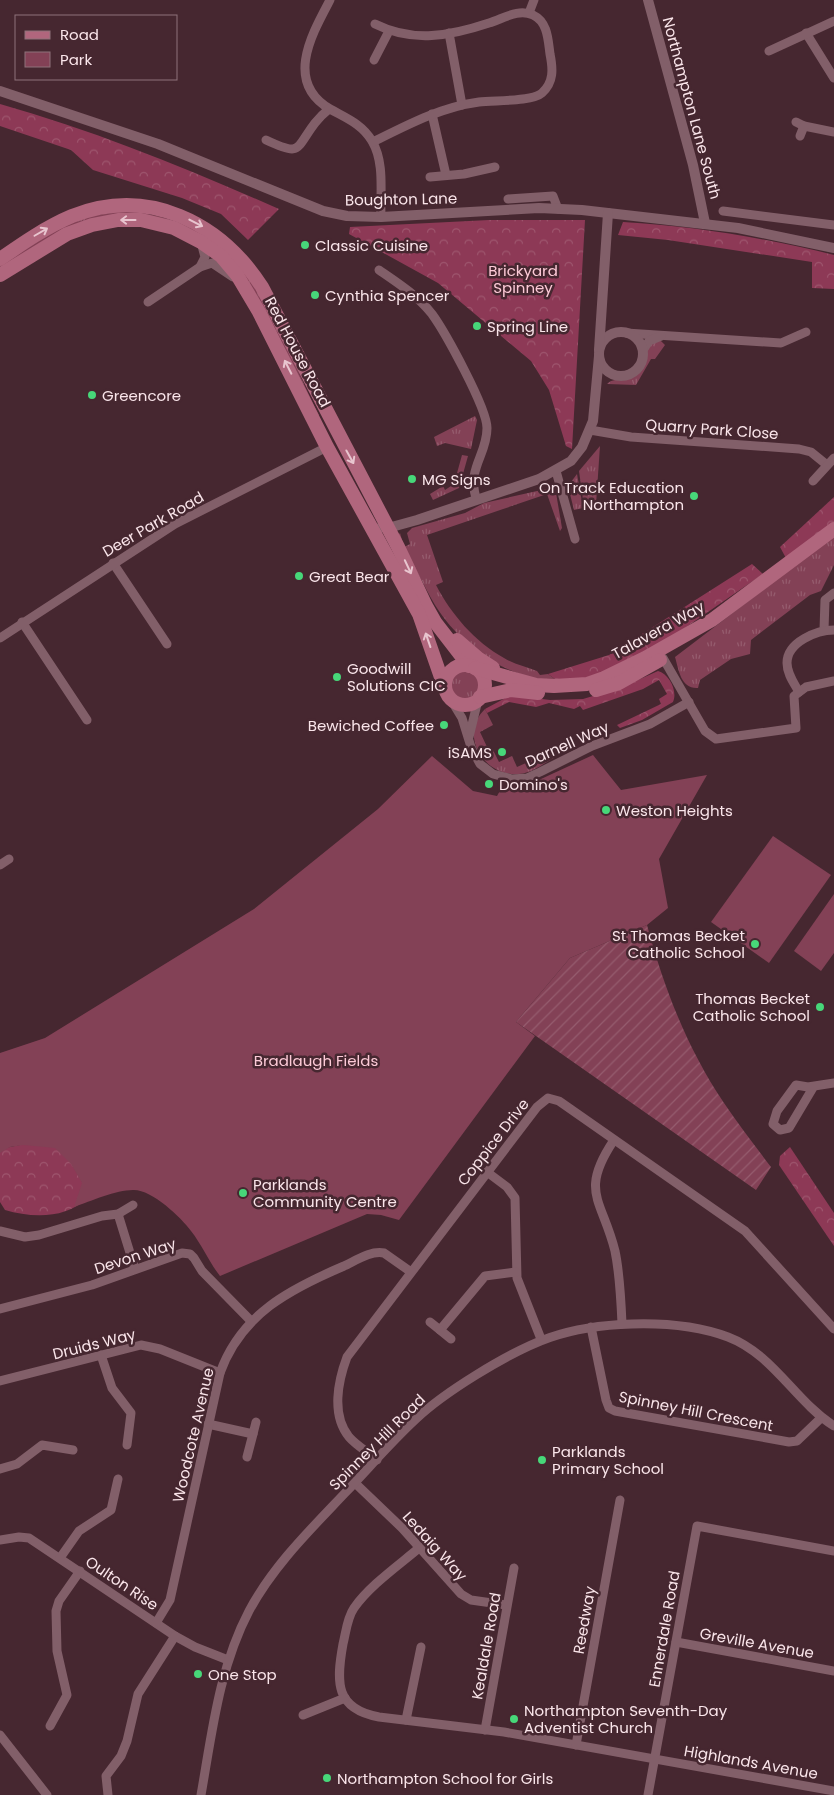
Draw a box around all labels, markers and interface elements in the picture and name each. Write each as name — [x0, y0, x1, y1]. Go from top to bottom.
legend — [15, 15, 178, 80]
street label: Northampton Lane South — [658, 15, 726, 201]
text: Road — [60, 24, 99, 45]
text: Park — [60, 49, 92, 70]
street label: Boughton Lane — [345, 188, 457, 210]
one-way arrow — [120, 215, 136, 225]
one-way arrow — [188, 218, 203, 228]
one-way arrow — [33, 227, 48, 237]
place label: Classic Cuisine — [315, 235, 428, 256]
marker: Classic Cuisine — [299, 239, 311, 251]
park label: Brickyard Spinney — [488, 260, 558, 298]
place label: Cynthia Spencer — [325, 285, 450, 306]
marker: Cynthia Spencer — [309, 289, 321, 301]
street label: Red House Road — [260, 293, 336, 411]
place label: Spring Line — [487, 316, 568, 337]
marker: Spring Line — [471, 320, 483, 332]
one-way arrow — [283, 360, 292, 375]
place label: Greencore — [102, 385, 181, 406]
marker: Greencore — [86, 389, 98, 401]
street label: Quarry Park Close — [645, 414, 779, 444]
one-way arrow — [345, 449, 355, 464]
place label: MG Signs — [422, 469, 491, 490]
marker: MG Signs — [406, 473, 418, 485]
place label: On Track Education Northampton — [539, 477, 684, 515]
street label: Deer Park Road — [98, 486, 208, 562]
marker: On Track Education Northampton — [688, 490, 700, 502]
one-way arrow — [403, 559, 413, 574]
place label: Great Bear — [309, 566, 390, 587]
marker: Great Bear — [293, 570, 305, 582]
street label: Talavera Way — [608, 596, 709, 664]
one-way arrow — [423, 632, 433, 648]
place label: Goodwill Solutions CIC — [347, 658, 446, 696]
marker: Goodwill Solutions CIC — [331, 671, 343, 683]
place label: Bewiched Coffee — [308, 715, 434, 736]
street label: Darnell Way — [522, 716, 613, 772]
marker: Bewiched Coffee — [438, 719, 450, 731]
place label: iSAMS — [448, 742, 492, 763]
marker: iSAMS — [496, 746, 508, 758]
place label: Domino's — [499, 774, 568, 795]
marker: Domino's — [483, 778, 495, 790]
place label: Weston Heights — [616, 800, 733, 821]
marker: Weston Heights — [600, 804, 612, 816]
place label: St Thomas Becket Catholic School — [612, 925, 745, 963]
marker: St Thomas Becket Catholic School — [749, 938, 761, 950]
place label: Thomas Becket Catholic School — [693, 988, 810, 1026]
marker: Thomas Becket Catholic School — [814, 1001, 826, 1013]
park label: Bradlaugh Fields — [254, 1050, 378, 1071]
street label: Coppice Drive — [452, 1094, 534, 1190]
place label: Parklands Community Centre — [253, 1174, 397, 1212]
marker: Parklands Community Centre — [237, 1187, 249, 1199]
street label: Devon Way — [91, 1233, 179, 1279]
street label: Druids Way — [50, 1323, 138, 1364]
street label: Woodcote Avenue — [167, 1366, 219, 1504]
street label: Spinney Hill Crescent — [617, 1386, 775, 1436]
street label: Spinney Hill Road — [324, 1389, 430, 1495]
place label: Parklands Primary School — [552, 1441, 664, 1479]
marker: Parklands Primary School — [536, 1454, 548, 1466]
street label: Ledaig Way — [398, 1507, 472, 1586]
street label: Oulton Rise — [81, 1551, 163, 1615]
street label: Ennerdale Road — [643, 1569, 685, 1689]
street label: Reedway — [568, 1584, 600, 1656]
street label: Kealdale Road — [466, 1591, 506, 1701]
street label: Greville Avenue — [698, 1623, 816, 1663]
place label: One Stop — [208, 1664, 277, 1685]
marker: One Stop — [192, 1668, 204, 1680]
place label: Northampton Seventh-Day Adventist Church — [524, 1700, 728, 1738]
marker: Northampton Seventh-Day Adventist Church — [508, 1713, 520, 1725]
street label: Highlands Avenue — [682, 1740, 820, 1784]
place label: Northampton School for Girls — [337, 1768, 553, 1789]
marker: Northampton School for Girls — [321, 1772, 333, 1784]

